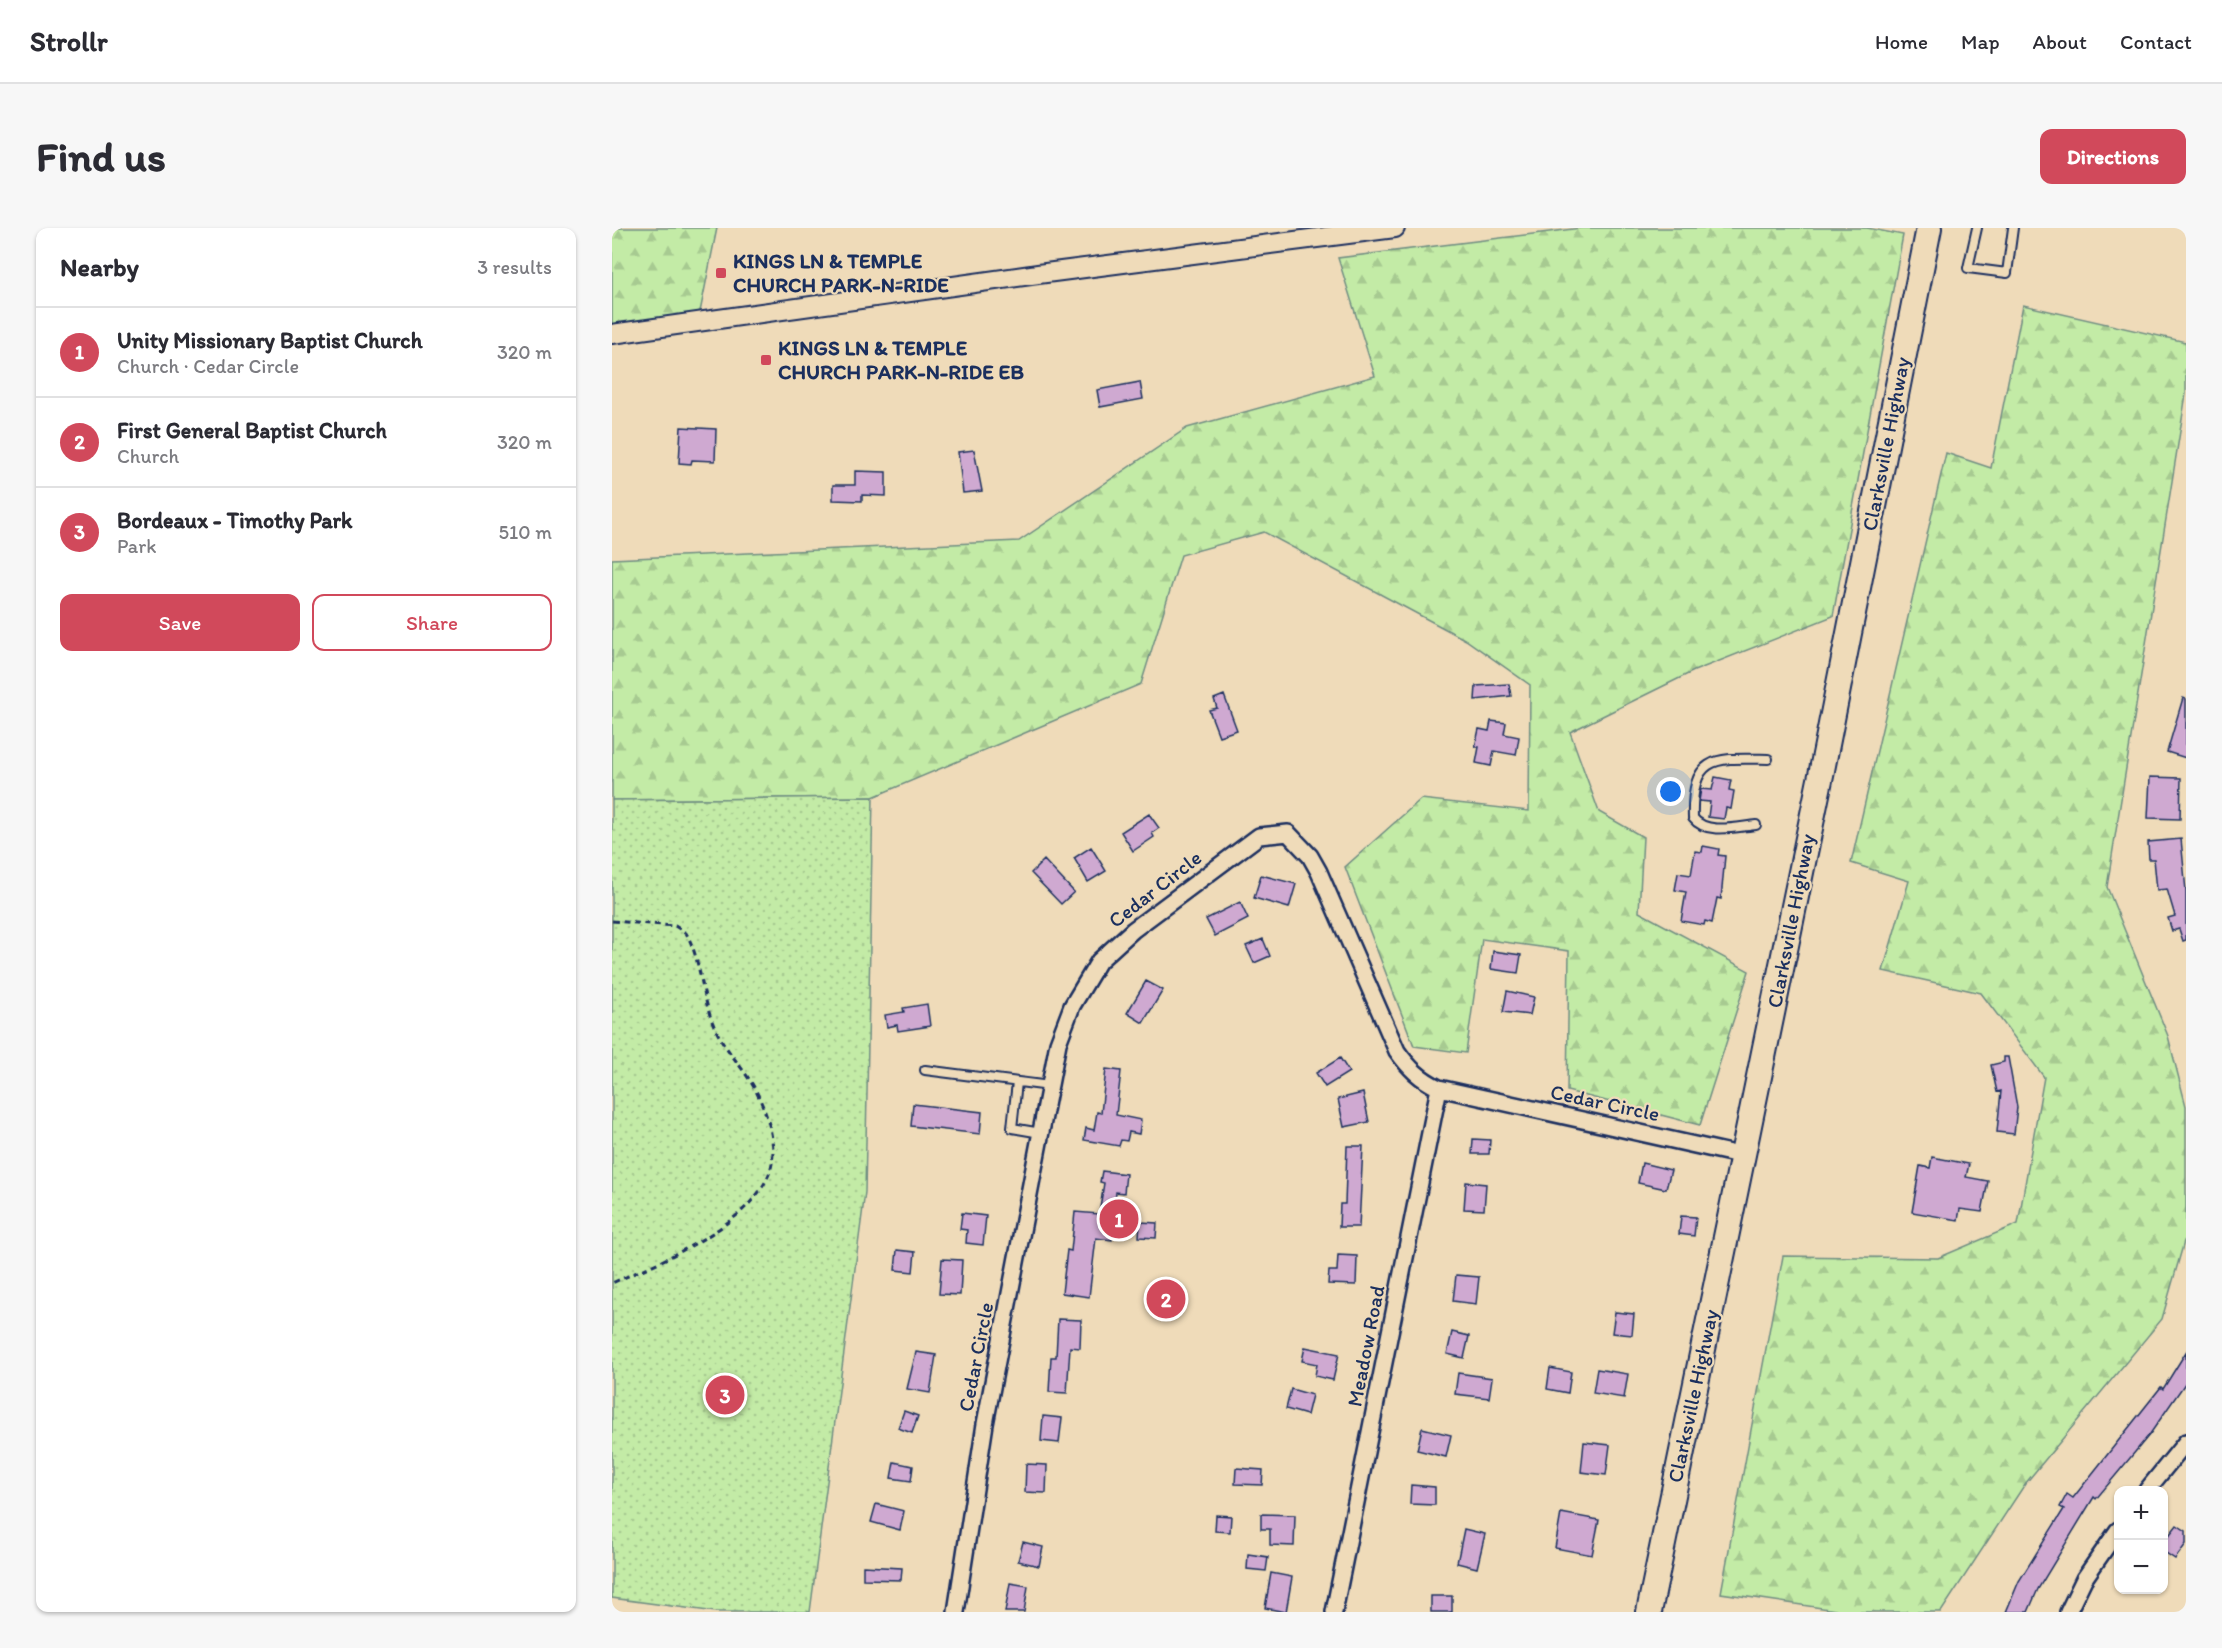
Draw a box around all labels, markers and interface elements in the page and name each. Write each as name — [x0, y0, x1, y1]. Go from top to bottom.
text: Strollr — [30, 24, 108, 58]
text: Home — [1875, 29, 1928, 54]
text: Map — [1961, 29, 2000, 54]
text: About — [2033, 29, 2087, 54]
text: Contact — [2120, 29, 2192, 54]
button: Directions — [2040, 129, 2186, 184]
text: Find us — [36, 131, 166, 182]
place label: KINGS LN & TEMPLE CHURCH PARK-N-RIDE — [733, 248, 949, 297]
text: Nearby — [60, 251, 139, 283]
text: 3 results — [477, 255, 552, 279]
marker: KINGS LN & TEMPLE CHURCH PARK-N-RIDE — [714, 266, 728, 280]
text: Unity Missionary Baptist Church — [117, 327, 423, 354]
place label: KINGS LN & TEMPLE CHURCH PARK-N-RIDE EB — [778, 335, 1024, 384]
text: 1 — [75, 340, 84, 364]
text: 320 m — [497, 340, 552, 364]
marker: KINGS LN & TEMPLE CHURCH PARK-N-RIDE EB — [759, 353, 773, 367]
text: Church · Cedar Circle — [117, 354, 299, 378]
street label: Clarksville Highway — [1856, 355, 1915, 533]
text: First General Baptist Church — [117, 417, 387, 444]
text: 2 — [74, 430, 85, 454]
text: 320 m — [497, 430, 552, 454]
text: Church — [117, 444, 179, 468]
text: Bordeaux - Timothy Park — [117, 507, 352, 534]
text: 3 — [74, 520, 85, 544]
text: 510 m — [499, 520, 552, 544]
text: Park — [117, 534, 156, 558]
button: Save — [60, 594, 300, 651]
button: Share — [312, 594, 552, 651]
your location — [1656, 777, 1685, 806]
street label: Clarksville Highway — [1761, 832, 1820, 1010]
street label: Cedar Circle — [1103, 845, 1206, 933]
street label: Cedar Circle — [1548, 1079, 1662, 1126]
pin: 1 — [1100, 1196, 1138, 1242]
pin: 2 — [1146, 1276, 1186, 1322]
street label: Meadow Road — [1341, 1282, 1390, 1409]
street label: Cedar Circle — [953, 1300, 998, 1414]
street label: Clarksville Highway — [1662, 1307, 1723, 1485]
pin: 3 — [706, 1372, 744, 1418]
map controls — [2114, 1486, 2168, 1594]
button: + — [2114, 1486, 2168, 1540]
button: − — [2114, 1540, 2168, 1594]

